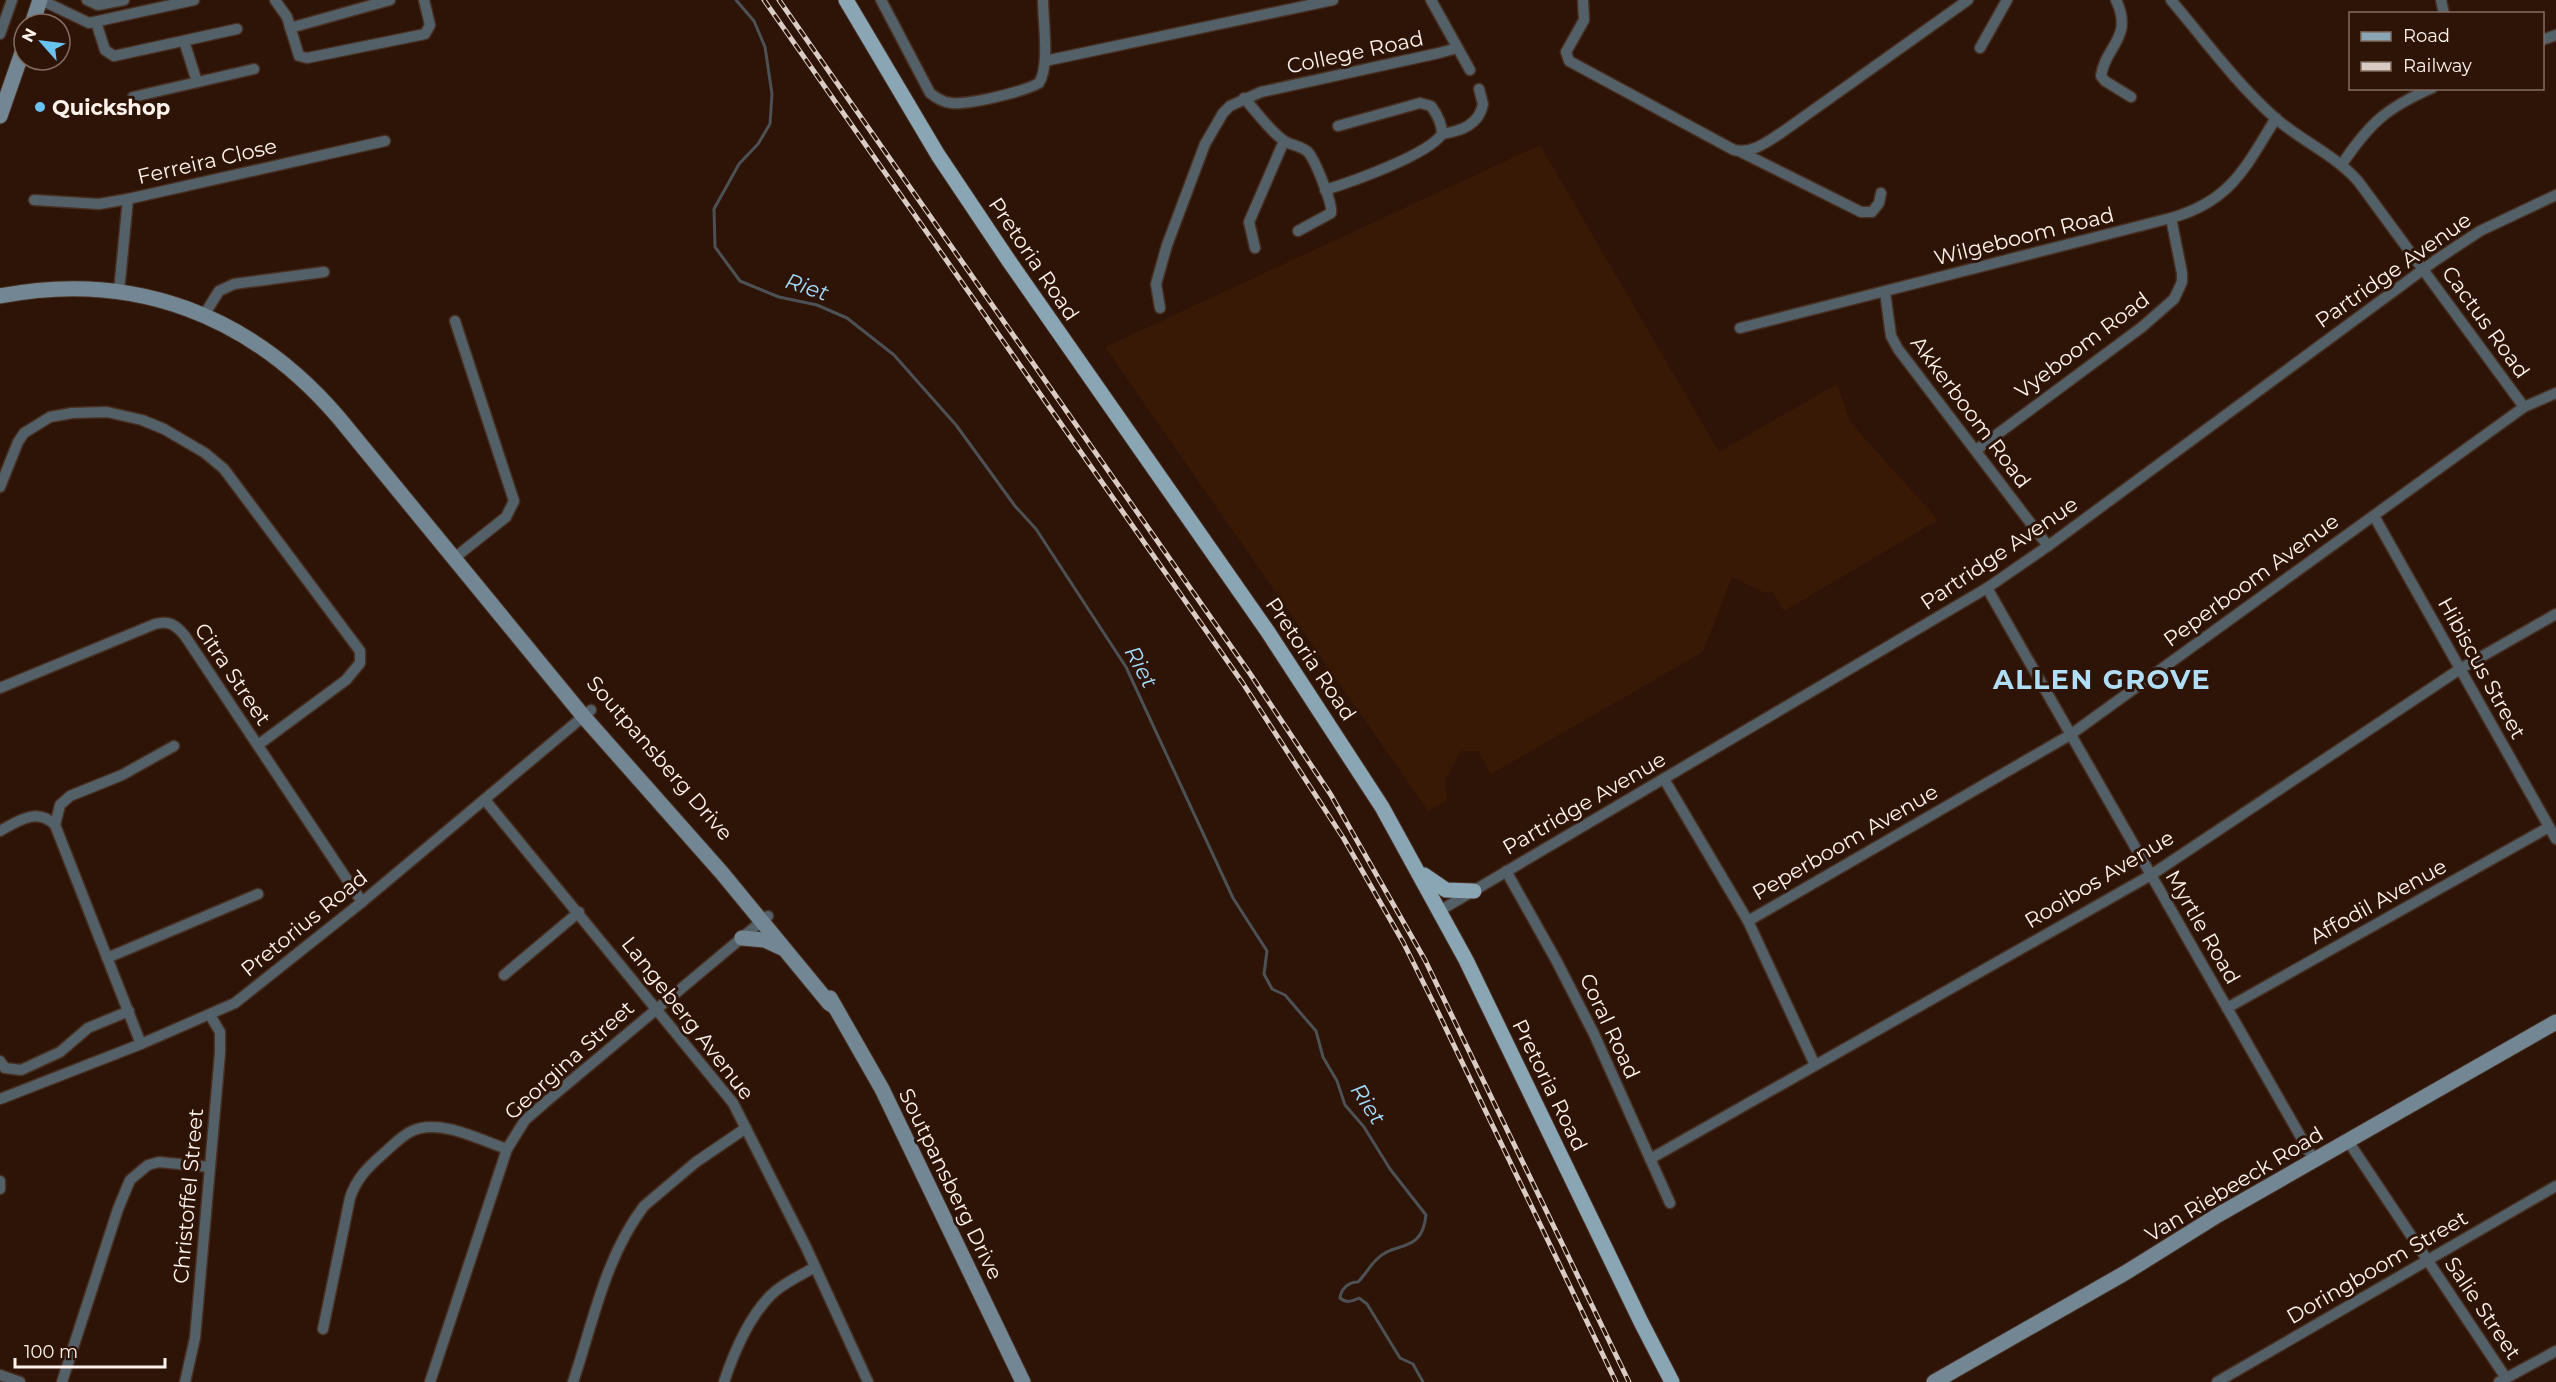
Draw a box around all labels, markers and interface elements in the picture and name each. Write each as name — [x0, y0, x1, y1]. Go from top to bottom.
north arrow — [12, 12, 72, 72]
legend — [2349, 12, 2544, 90]
text: N — [18, 25, 41, 45]
street label: College Road — [1284, 25, 1426, 79]
text: Road — [2403, 25, 2450, 47]
text: Railway — [2403, 55, 2472, 77]
place label: Quickshop — [52, 95, 170, 120]
marker: Quickshop — [33, 100, 47, 114]
street label: Ferreira Close — [135, 133, 279, 189]
street label: Pretoria Road — [984, 193, 1084, 325]
street label: Wilgeboom Road — [1931, 202, 2117, 270]
street label: Partridge Avenue — [2310, 207, 2476, 333]
street label: Cactus Road — [2437, 261, 2535, 383]
water label: Riet — [782, 267, 832, 307]
street label: Vyeboom Road — [2010, 286, 2154, 404]
street label: Akkerboom Road — [1906, 331, 2036, 493]
street label: Partridge Avenue — [1916, 491, 2082, 615]
street label: Peperboom Avenue — [2159, 508, 2343, 652]
street label: Pretoria Road — [1261, 593, 1361, 725]
street label: Hibiscus Street — [2433, 593, 2531, 743]
street label: Citra Street — [190, 618, 276, 730]
water label: Riet — [1119, 641, 1163, 693]
district label: ALLEN GROVE — [1992, 663, 2211, 696]
street label: Soutpansberg Drive — [582, 671, 738, 845]
street label: Partridge Avenue — [1498, 746, 1670, 860]
street label: Peperboom Avenue — [1748, 779, 1942, 905]
street label: Rooibos Avenue — [2020, 825, 2178, 933]
street label: Affodil Avenue — [2305, 853, 2451, 949]
street label: Pretorius Road — [236, 864, 372, 982]
street label: Myrtle Road — [2160, 866, 2246, 988]
street label: Langeberg Avenue — [617, 931, 759, 1105]
street label: Coral Road — [1575, 969, 1645, 1083]
street label: Georgina Street — [499, 995, 639, 1125]
street label: Pretoria Road — [1507, 1015, 1593, 1155]
water label: Riet — [1345, 1078, 1391, 1130]
street label: Soutpansberg Drive — [894, 1084, 1008, 1284]
street label: Christoffel Street — [168, 1107, 208, 1285]
street label: Van Riebeeck Road — [2140, 1121, 2328, 1247]
street label: Doringboom Street — [2282, 1205, 2472, 1329]
street label: Salie Street — [2440, 1252, 2526, 1364]
scale bar — [15, 1331, 165, 1369]
text: 100 m — [24, 1341, 78, 1363]

